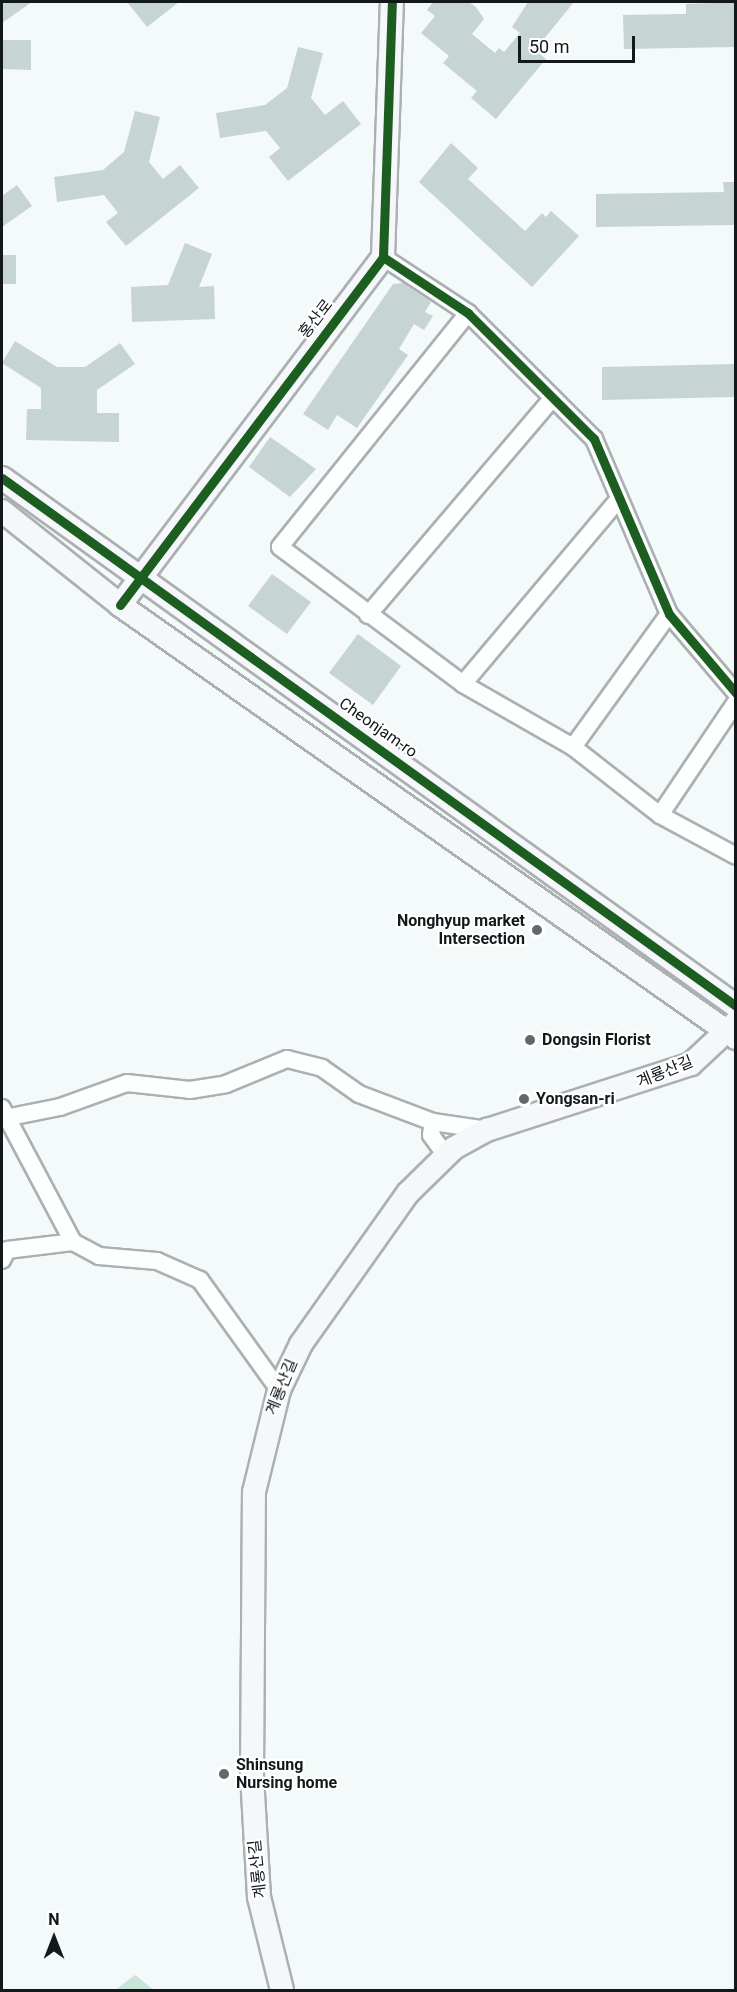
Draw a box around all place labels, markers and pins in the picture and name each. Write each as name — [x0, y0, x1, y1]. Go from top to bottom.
place label: Nonghyup market Intersection — [397, 911, 525, 949]
marker: Nonghyup market Intersection — [530, 923, 544, 937]
place label: Dongsin Florist — [542, 1030, 651, 1050]
marker: Dongsin Florist — [523, 1033, 537, 1047]
place label: Yongsan-ri — [536, 1089, 615, 1109]
marker: Yongsan-ri — [517, 1092, 531, 1106]
place label: Shinsung Nursing home — [236, 1755, 337, 1793]
marker: Shinsung Nursing home — [217, 1767, 231, 1781]

